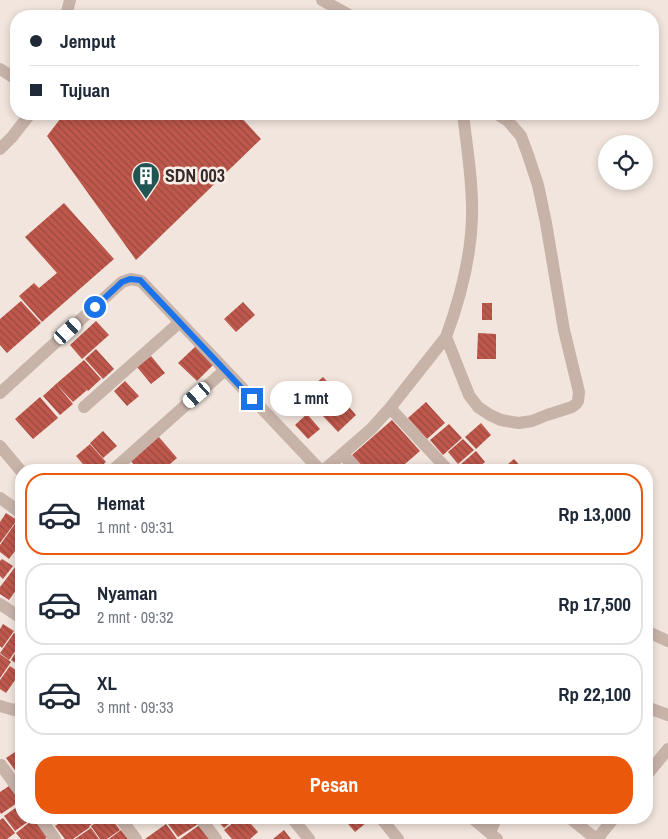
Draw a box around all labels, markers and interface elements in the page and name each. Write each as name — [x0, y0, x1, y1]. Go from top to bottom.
text: Jemput — [60, 28, 115, 54]
text: Tujuan — [60, 77, 110, 103]
map controls — [598, 135, 653, 190]
button: locate — [598, 135, 653, 190]
building icon: SDN 003 — [131, 161, 161, 200]
place label: SDN 003 — [165, 163, 225, 188]
route start — [84, 296, 106, 318]
car — [51, 315, 84, 347]
car — [180, 379, 213, 411]
callout: 1 mnt — [270, 382, 352, 416]
text: 1 mnt — [294, 387, 329, 409]
route end — [241, 388, 263, 410]
text: Hemat — [97, 490, 145, 516]
icon: car — [37, 492, 82, 537]
text: Rp 13,000 — [558, 501, 631, 527]
text: 1 mnt · 09:31 — [97, 516, 174, 538]
text: Nyaman — [97, 580, 158, 606]
icon: car — [37, 582, 82, 627]
text: Rp 17,500 — [558, 591, 631, 617]
text: 2 mnt · 09:32 — [97, 606, 174, 628]
text: XL — [97, 670, 117, 696]
icon: car — [37, 672, 82, 717]
text: Rp 22,100 — [558, 681, 631, 707]
text: 3 mnt · 09:33 — [97, 696, 174, 718]
button: Pesan — [35, 756, 633, 814]

